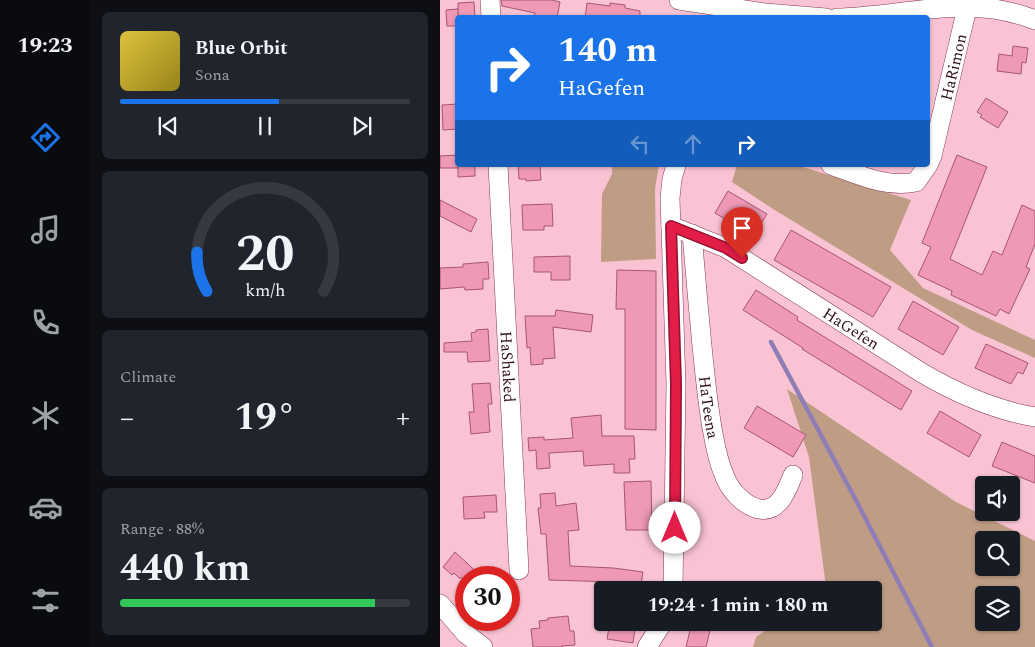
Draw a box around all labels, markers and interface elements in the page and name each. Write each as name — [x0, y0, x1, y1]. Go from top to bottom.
text: 140 m — [558, 24, 657, 77]
text: 19:23 — [17, 29, 73, 62]
street label: HaRimon — [935, 31, 974, 103]
text: Blue Orbit — [195, 34, 288, 63]
icon: right — [475, 35, 540, 100]
text: Sona — [195, 63, 230, 87]
text: HaGefen — [558, 72, 645, 105]
icon: previous — [154, 112, 182, 140]
icon: pause — [251, 112, 279, 140]
icon: next — [348, 112, 376, 140]
icon: directions — [28, 120, 63, 155]
icon: left — [626, 130, 654, 158]
icon: ahead — [679, 130, 707, 158]
icon: right — [732, 130, 760, 158]
pin — [721, 207, 763, 258]
icon: music — [28, 212, 63, 247]
icon: arrive — [728, 214, 756, 242]
text: 20 — [236, 215, 294, 294]
text: km/h — [245, 277, 285, 304]
street label: HaGefen — [818, 302, 884, 356]
icon: phone — [28, 305, 63, 340]
street label: HaShaked — [494, 330, 521, 403]
text: Climate — [120, 365, 176, 389]
street label: HaTeena — [692, 374, 725, 441]
text: 19° — [234, 389, 296, 447]
text: − — [120, 397, 134, 440]
text: + — [396, 397, 410, 440]
icon: climate — [28, 398, 63, 433]
map controls — [975, 476, 1020, 631]
button: sound — [975, 476, 1020, 521]
icon: car — [28, 490, 63, 525]
position arrow — [648, 501, 700, 553]
text: Range · 88% — [120, 517, 204, 541]
button: search — [975, 531, 1020, 576]
text: 440 km — [120, 540, 251, 598]
speed limit sign: 30 — [455, 566, 520, 631]
icon: filters — [28, 583, 63, 618]
button: layers — [975, 586, 1020, 631]
text: 19:24 · 1 min · 180 m — [648, 591, 828, 620]

